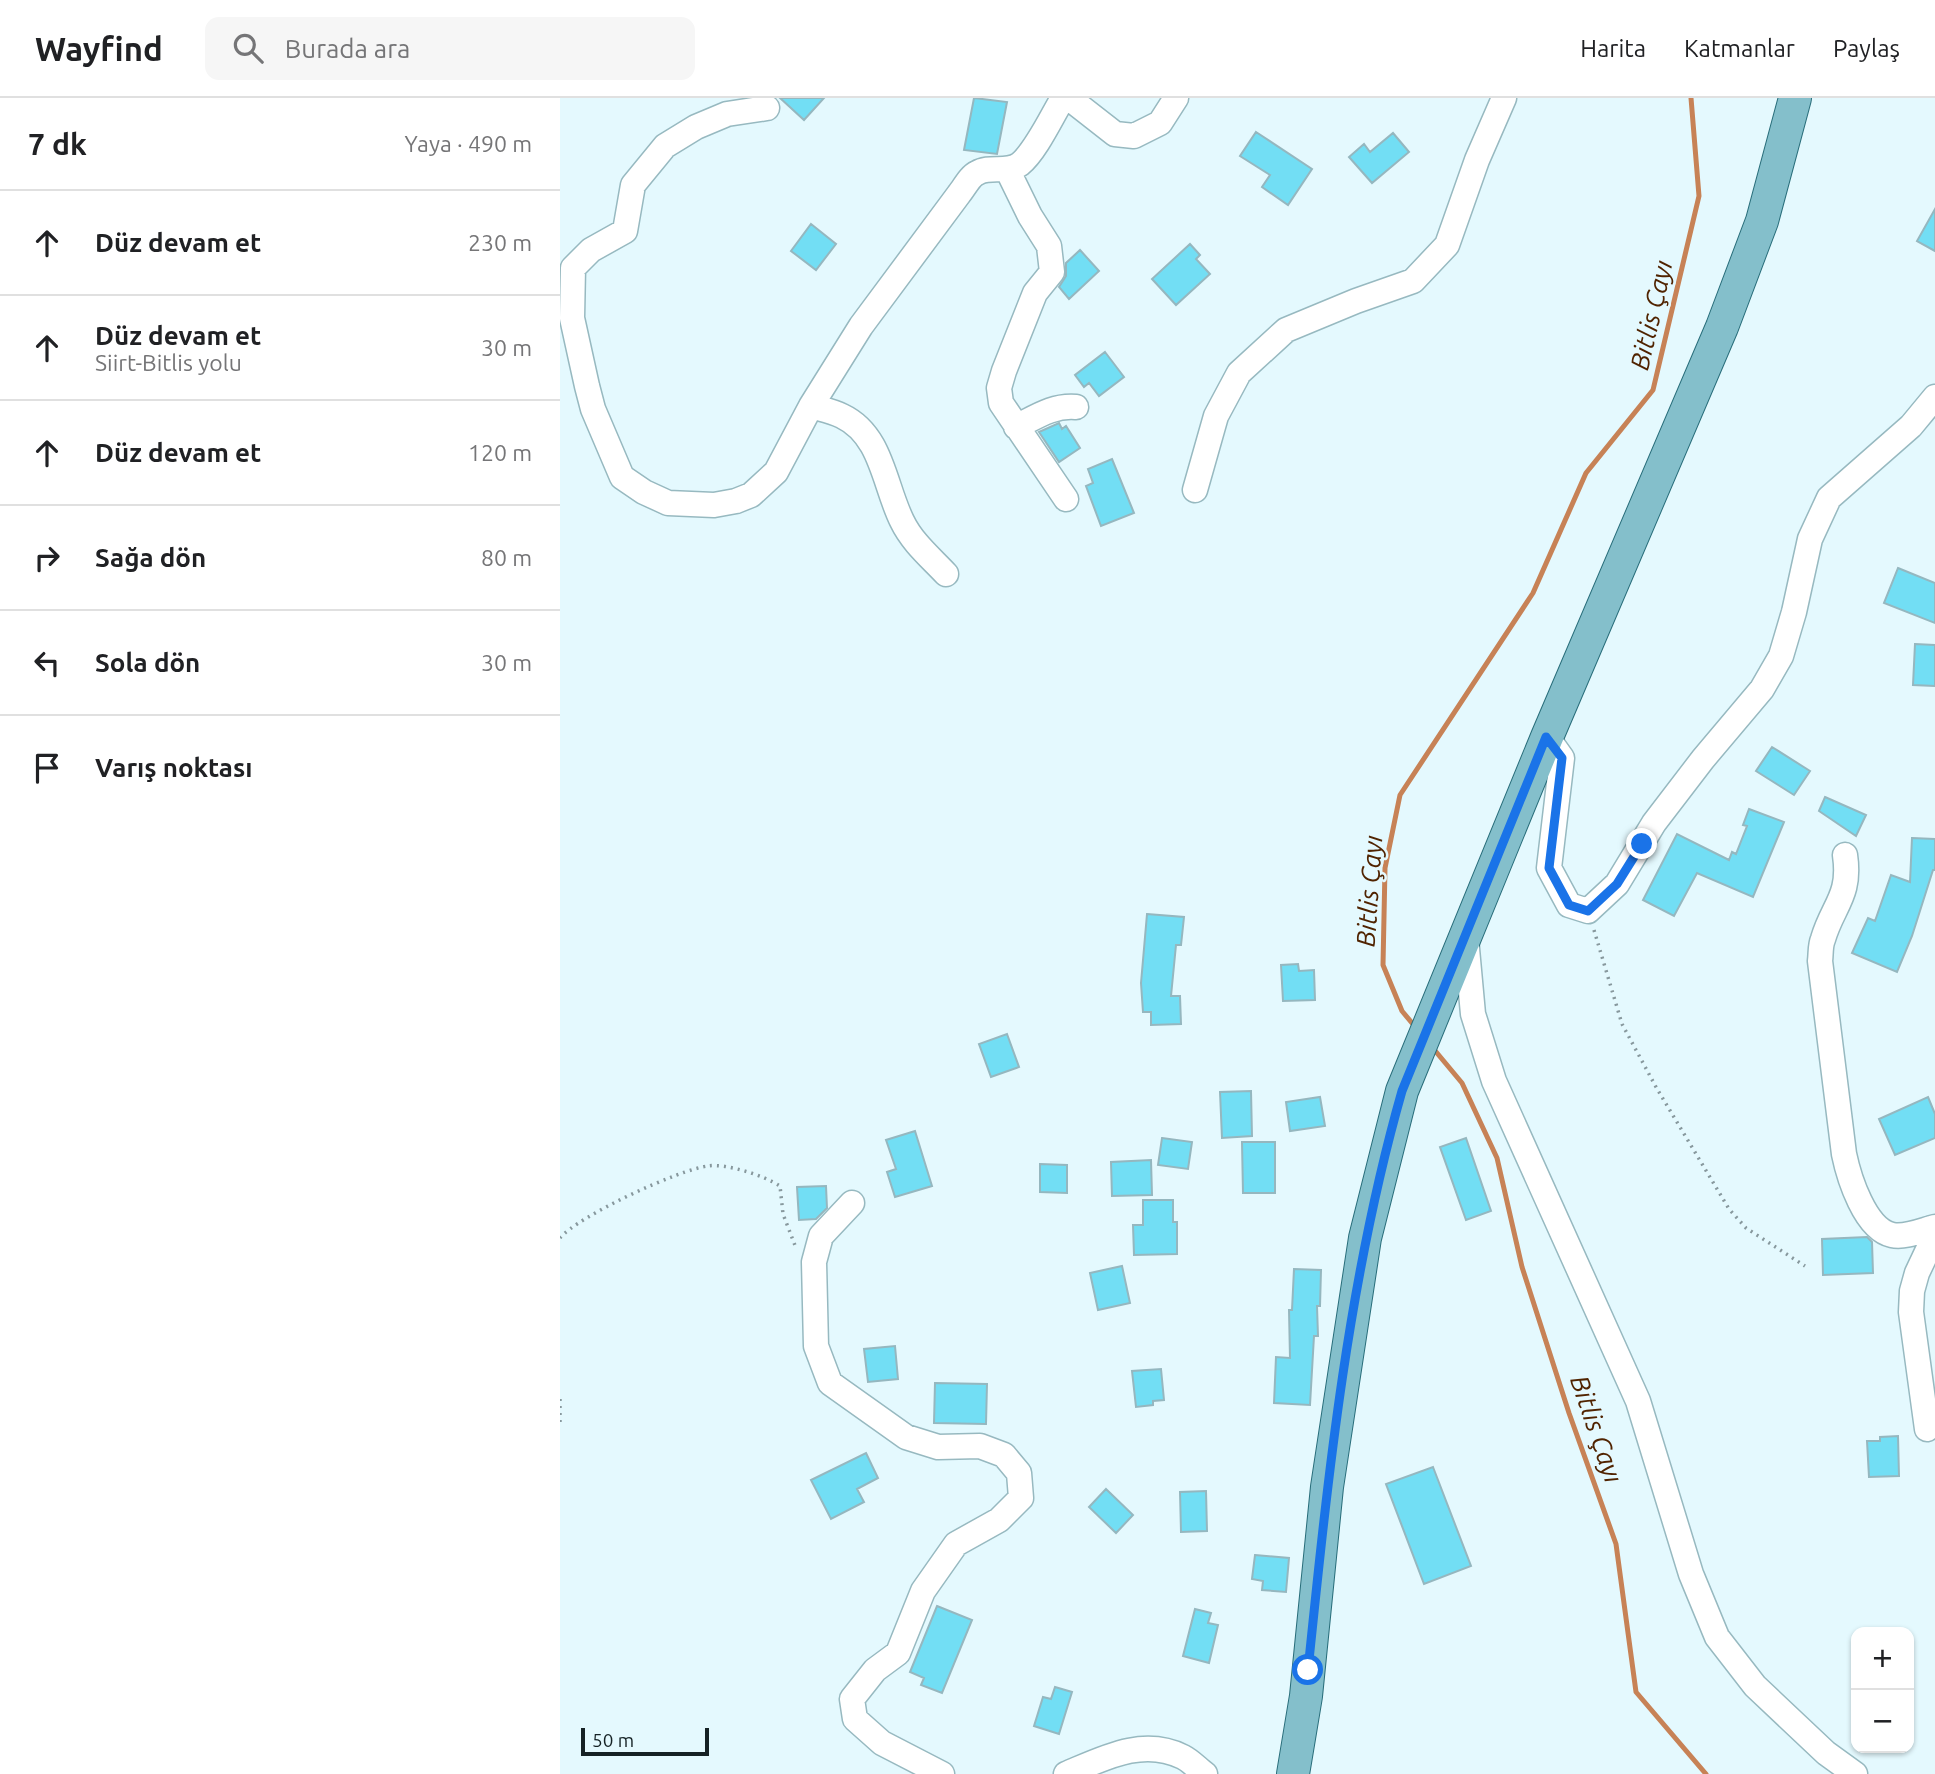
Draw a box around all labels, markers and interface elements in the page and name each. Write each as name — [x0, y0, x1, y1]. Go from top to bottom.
search box — [205, 17, 695, 80]
icon: search — [229, 29, 267, 67]
text: Wayfind — [35, 30, 163, 67]
text: Burada ara — [285, 34, 410, 63]
text: Harita — [1580, 35, 1646, 62]
text: Katmanlar — [1684, 35, 1795, 62]
text: Paylaş — [1833, 35, 1900, 62]
text: 7 dk — [28, 127, 87, 161]
text: Yaya · 490 m — [405, 131, 532, 156]
icon: ahead — [28, 224, 66, 262]
text: Düz devam et — [95, 228, 261, 257]
text: 230 m — [468, 230, 532, 255]
water label: Bitlis Çayı — [1624, 257, 1678, 373]
text: Düz devam et — [95, 321, 261, 350]
icon: ahead — [28, 329, 66, 367]
text: 30 m — [481, 335, 532, 360]
text: Siirt-Bitlis yolu — [95, 350, 242, 375]
icon: ahead — [28, 434, 66, 472]
text: Düz devam et — [95, 438, 261, 467]
text: 120 m — [468, 440, 532, 465]
icon: right — [28, 539, 66, 577]
text: Sağa dön — [95, 543, 206, 572]
text: 80 m — [481, 545, 532, 570]
icon: left — [28, 644, 66, 682]
text: Sola dön — [95, 648, 200, 677]
text: 30 m — [481, 650, 532, 675]
icon: arrive — [28, 749, 66, 787]
text: Varış noktası — [95, 753, 252, 782]
route end — [1626, 828, 1657, 859]
water label: Bitlis Çayı — [1351, 834, 1387, 948]
water label: Bitlis Çayı — [1565, 1371, 1629, 1487]
map controls — [1851, 1627, 1914, 1753]
button: + — [1851, 1627, 1914, 1690]
route start — [1292, 1654, 1323, 1685]
button: − — [1851, 1690, 1914, 1753]
scale bar — [581, 1725, 709, 1757]
text: 50 m — [592, 1729, 634, 1751]

